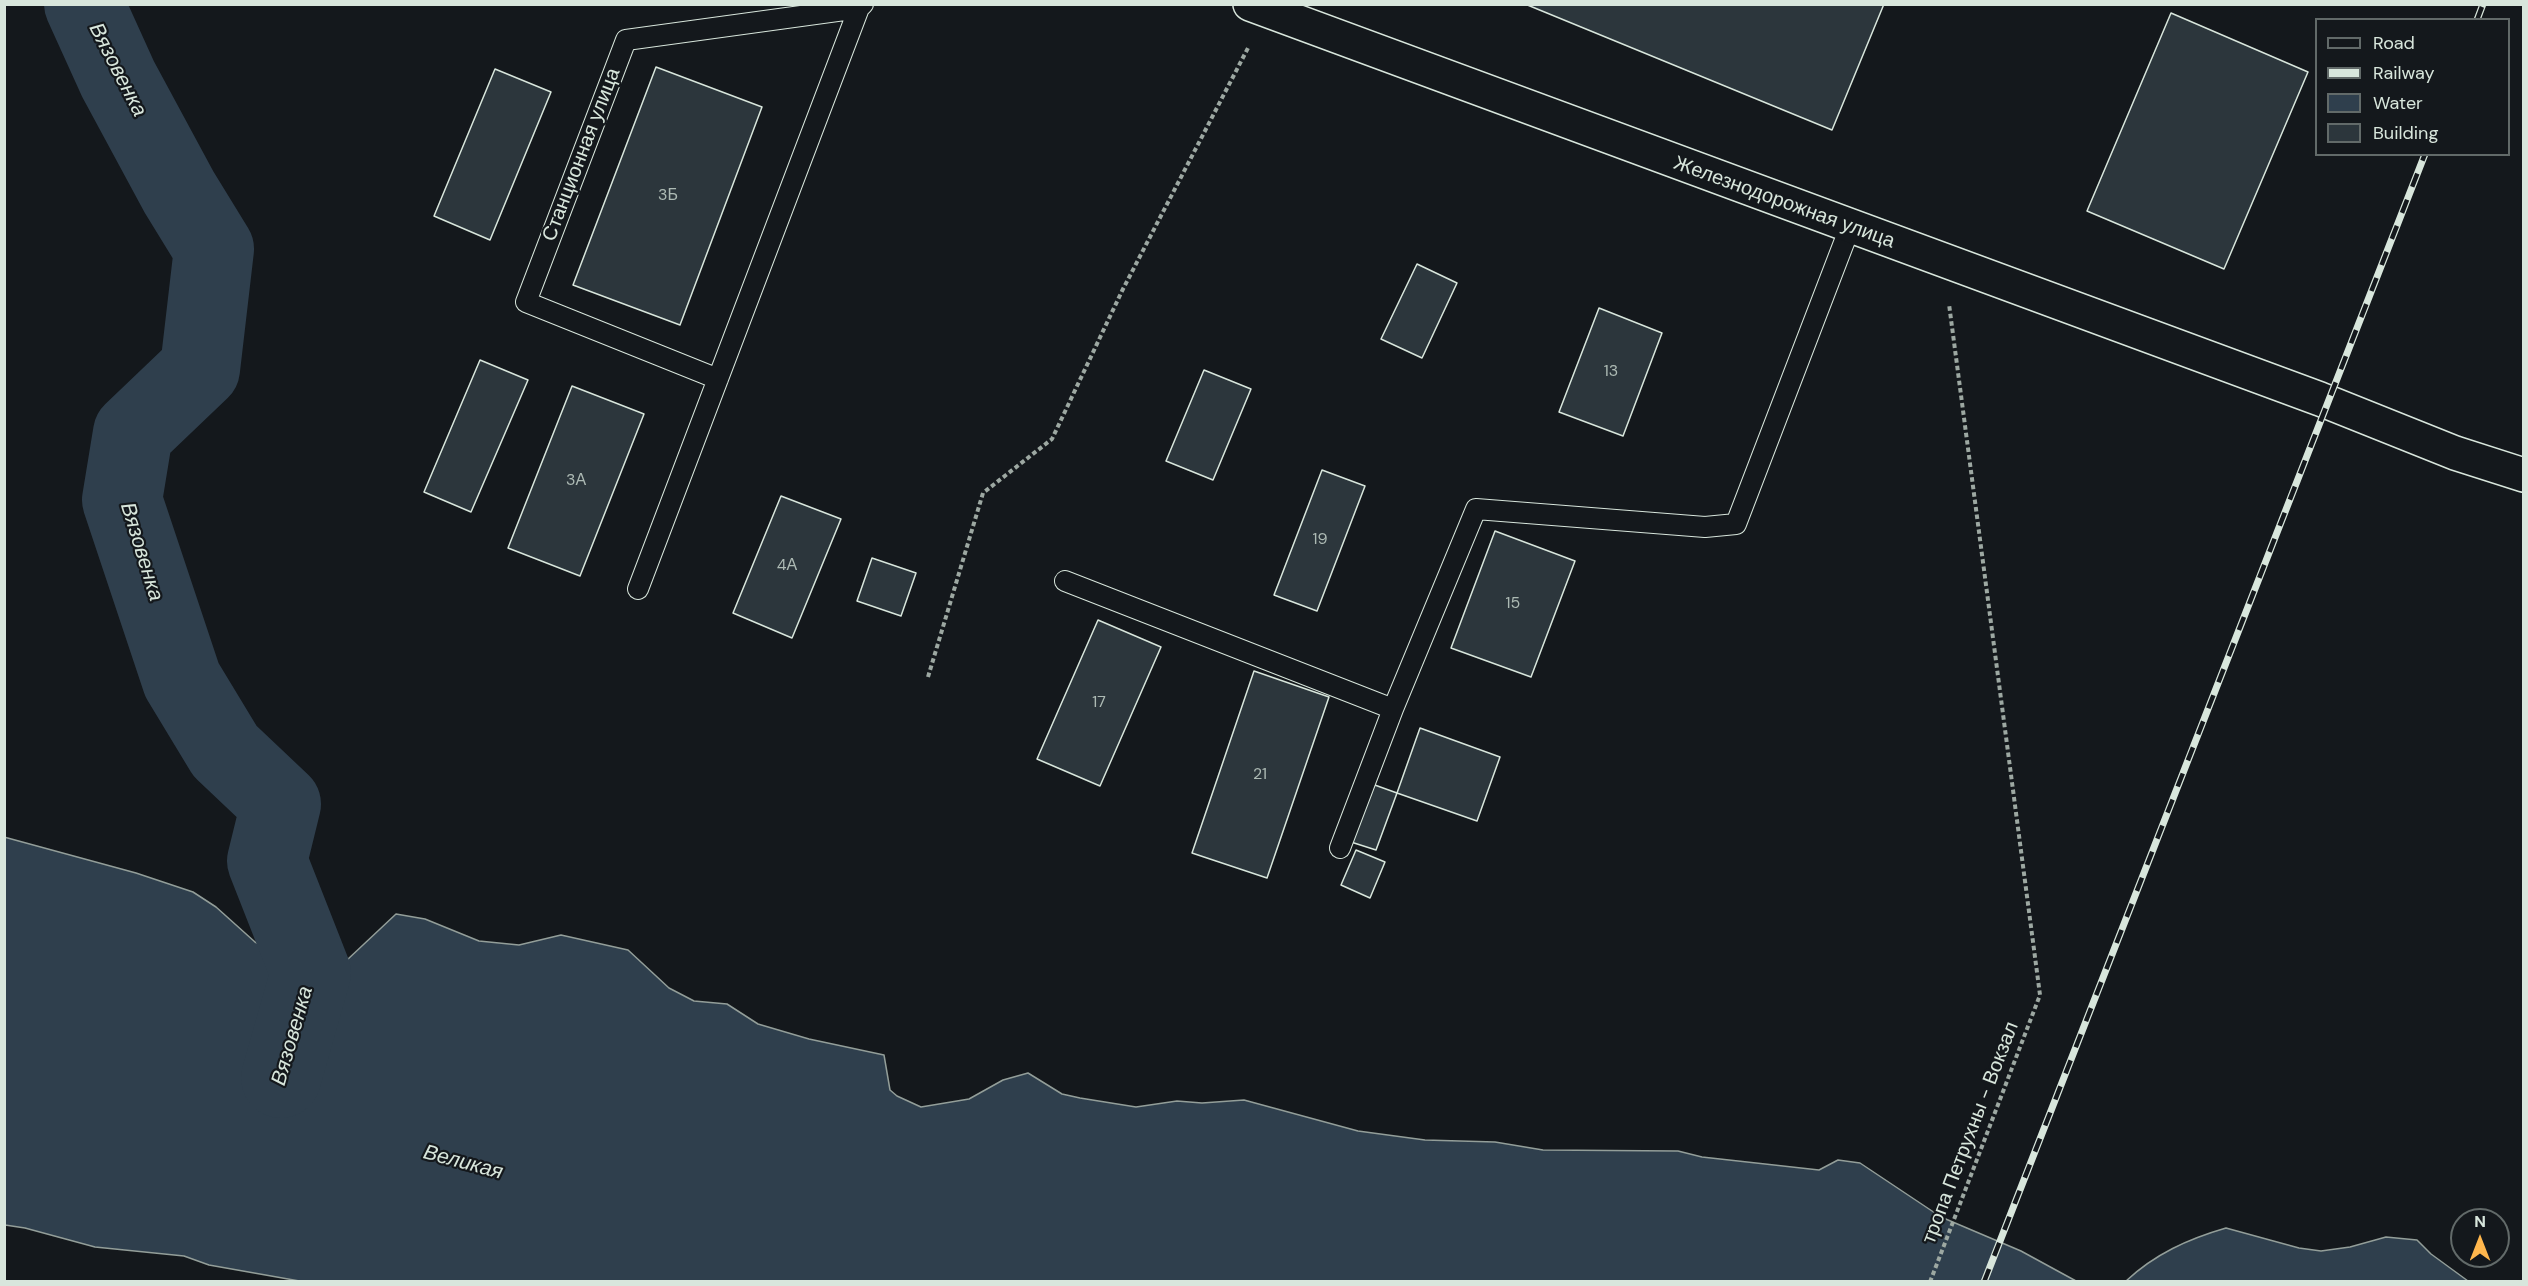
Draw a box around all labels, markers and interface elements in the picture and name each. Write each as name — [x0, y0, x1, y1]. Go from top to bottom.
legend — [2315, 18, 2510, 156]
water label: Вязовенка — [83, 19, 151, 121]
text: Road — [2373, 31, 2415, 55]
text: Railway — [2373, 61, 2435, 85]
street label: Станционная улица — [538, 65, 626, 245]
text: Water — [2373, 91, 2423, 115]
text: Building — [2373, 121, 2438, 145]
street label: Железнодорожная улица — [1670, 152, 1898, 254]
house number: 3Б — [658, 186, 678, 206]
house number: 13 — [1604, 362, 1618, 382]
house number: 3А — [566, 471, 586, 491]
water label: Вязовенка — [114, 500, 168, 604]
house number: 19 — [1312, 530, 1328, 550]
house number: 4А — [777, 556, 797, 576]
house number: 15 — [1506, 594, 1520, 614]
house number: 17 — [1092, 693, 1106, 713]
house number: 21 — [1253, 765, 1267, 785]
water label: Вязовенка — [267, 984, 319, 1088]
street label: тропа Петрухны - Вокзал — [1918, 1019, 2024, 1247]
water label: Великая — [420, 1140, 506, 1186]
north arrow — [2450, 1208, 2510, 1268]
text: N — [2474, 1211, 2486, 1232]

